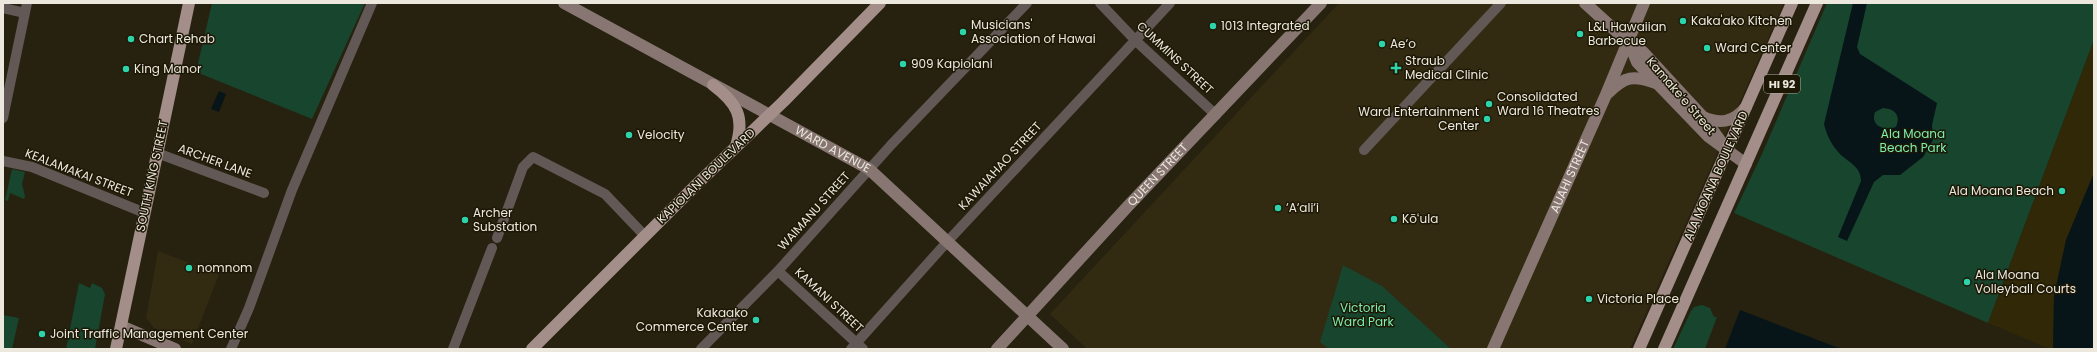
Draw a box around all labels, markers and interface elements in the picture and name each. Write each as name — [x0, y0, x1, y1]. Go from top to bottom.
place label: Kaka'ako Kitchen — [1691, 12, 1792, 29]
place label: Musicians' Association of Hawai — [971, 16, 1096, 47]
marker: Kaka'ako Kitchen — [1678, 16, 1688, 26]
place label: 1013 Integrated — [1221, 17, 1310, 34]
street label: CUMMINS STREET — [1133, 18, 1218, 98]
place label: L&L Hawaiian Barbecue — [1588, 18, 1667, 49]
marker: 1013 Integrated — [1208, 21, 1218, 31]
marker: Musicians' Association of Hawai — [958, 27, 968, 37]
marker: L&L Hawaiian Barbecue — [1575, 29, 1585, 39]
place label: Chart Rehab — [139, 30, 215, 47]
marker: Chart Rehab — [126, 34, 136, 44]
place label: Ae‘o — [1390, 35, 1416, 52]
marker: Ae‘o — [1377, 39, 1387, 49]
place label: Ward Center — [1715, 39, 1792, 56]
marker: Ward Center — [1702, 43, 1712, 53]
place label: Straub Medical Clinic — [1405, 52, 1488, 83]
street label: Kamakeʻe Street — [1643, 53, 1720, 138]
place label: 909 Kapiolani — [911, 55, 993, 72]
marker: 909 Kapiolani — [898, 59, 908, 69]
place label: King Manor — [134, 60, 202, 77]
marker: Straub Medical Clinic — [1390, 62, 1402, 74]
marker: King Manor — [121, 64, 131, 74]
road number: HI 92 — [1764, 75, 1800, 93]
place label: Consolidated Ward 16 Theatres — [1497, 88, 1600, 119]
marker: Consolidated Ward 16 Theatres — [1484, 99, 1494, 109]
place label: Ward Entertainment Center — [1358, 103, 1480, 134]
street label: ALA MOANA BOULEVARD — [1679, 108, 1752, 243]
marker: Ward Entertainment Center — [1482, 114, 1492, 124]
street label: SOUTH KING STREET — [131, 118, 172, 233]
street label: KAWAIAHAO STREET — [954, 118, 1045, 213]
street label: WARD AVENUE — [792, 121, 874, 176]
street label: KAPIOLANI BOULEVARD — [653, 124, 759, 227]
park label: Ala Moana Beach Park — [1880, 125, 1947, 156]
place label: Velocity — [637, 126, 685, 143]
marker: Velocity — [624, 130, 634, 140]
street label: AUAHI STREET — [1546, 136, 1593, 215]
street label: ARCHER LANE — [176, 139, 254, 182]
street label: QUEEN STREET — [1123, 139, 1192, 210]
street label: KEALAMAKAI STREET — [23, 144, 136, 201]
street label: WAIMANU STREET — [774, 167, 854, 254]
place label: Ala Moana Beach — [1949, 182, 2054, 199]
marker: Ala Moana Beach — [2057, 186, 2067, 196]
place label: ‘A‘ali‘i — [1286, 199, 1319, 216]
marker: ‘A‘ali‘i — [1273, 203, 1283, 213]
place label: Archer Substation — [473, 204, 537, 235]
place label: Kōʻula — [1402, 210, 1438, 227]
marker: Kōʻula — [1389, 214, 1399, 224]
marker: Archer Substation — [460, 215, 470, 225]
place label: nomnom — [197, 259, 252, 276]
marker: nomnom — [184, 263, 194, 273]
street label: KAMANI STREET — [791, 263, 868, 336]
place label: Ala Moana Volleyball Courts — [1975, 266, 2076, 297]
marker: Ala Moana Volleyball Courts — [1962, 277, 1972, 287]
place label: Victoria Place — [1597, 290, 1679, 307]
marker: Victoria Place — [1584, 294, 1594, 304]
park label: Victoria Ward Park — [1332, 299, 1394, 330]
place label: Kakaako Commerce Center — [636, 304, 749, 335]
marker: Kakaako Commerce Center — [751, 315, 761, 325]
place label: Joint Traffic Management Center — [50, 325, 249, 342]
marker: Joint Traffic Management Center — [37, 329, 47, 339]

